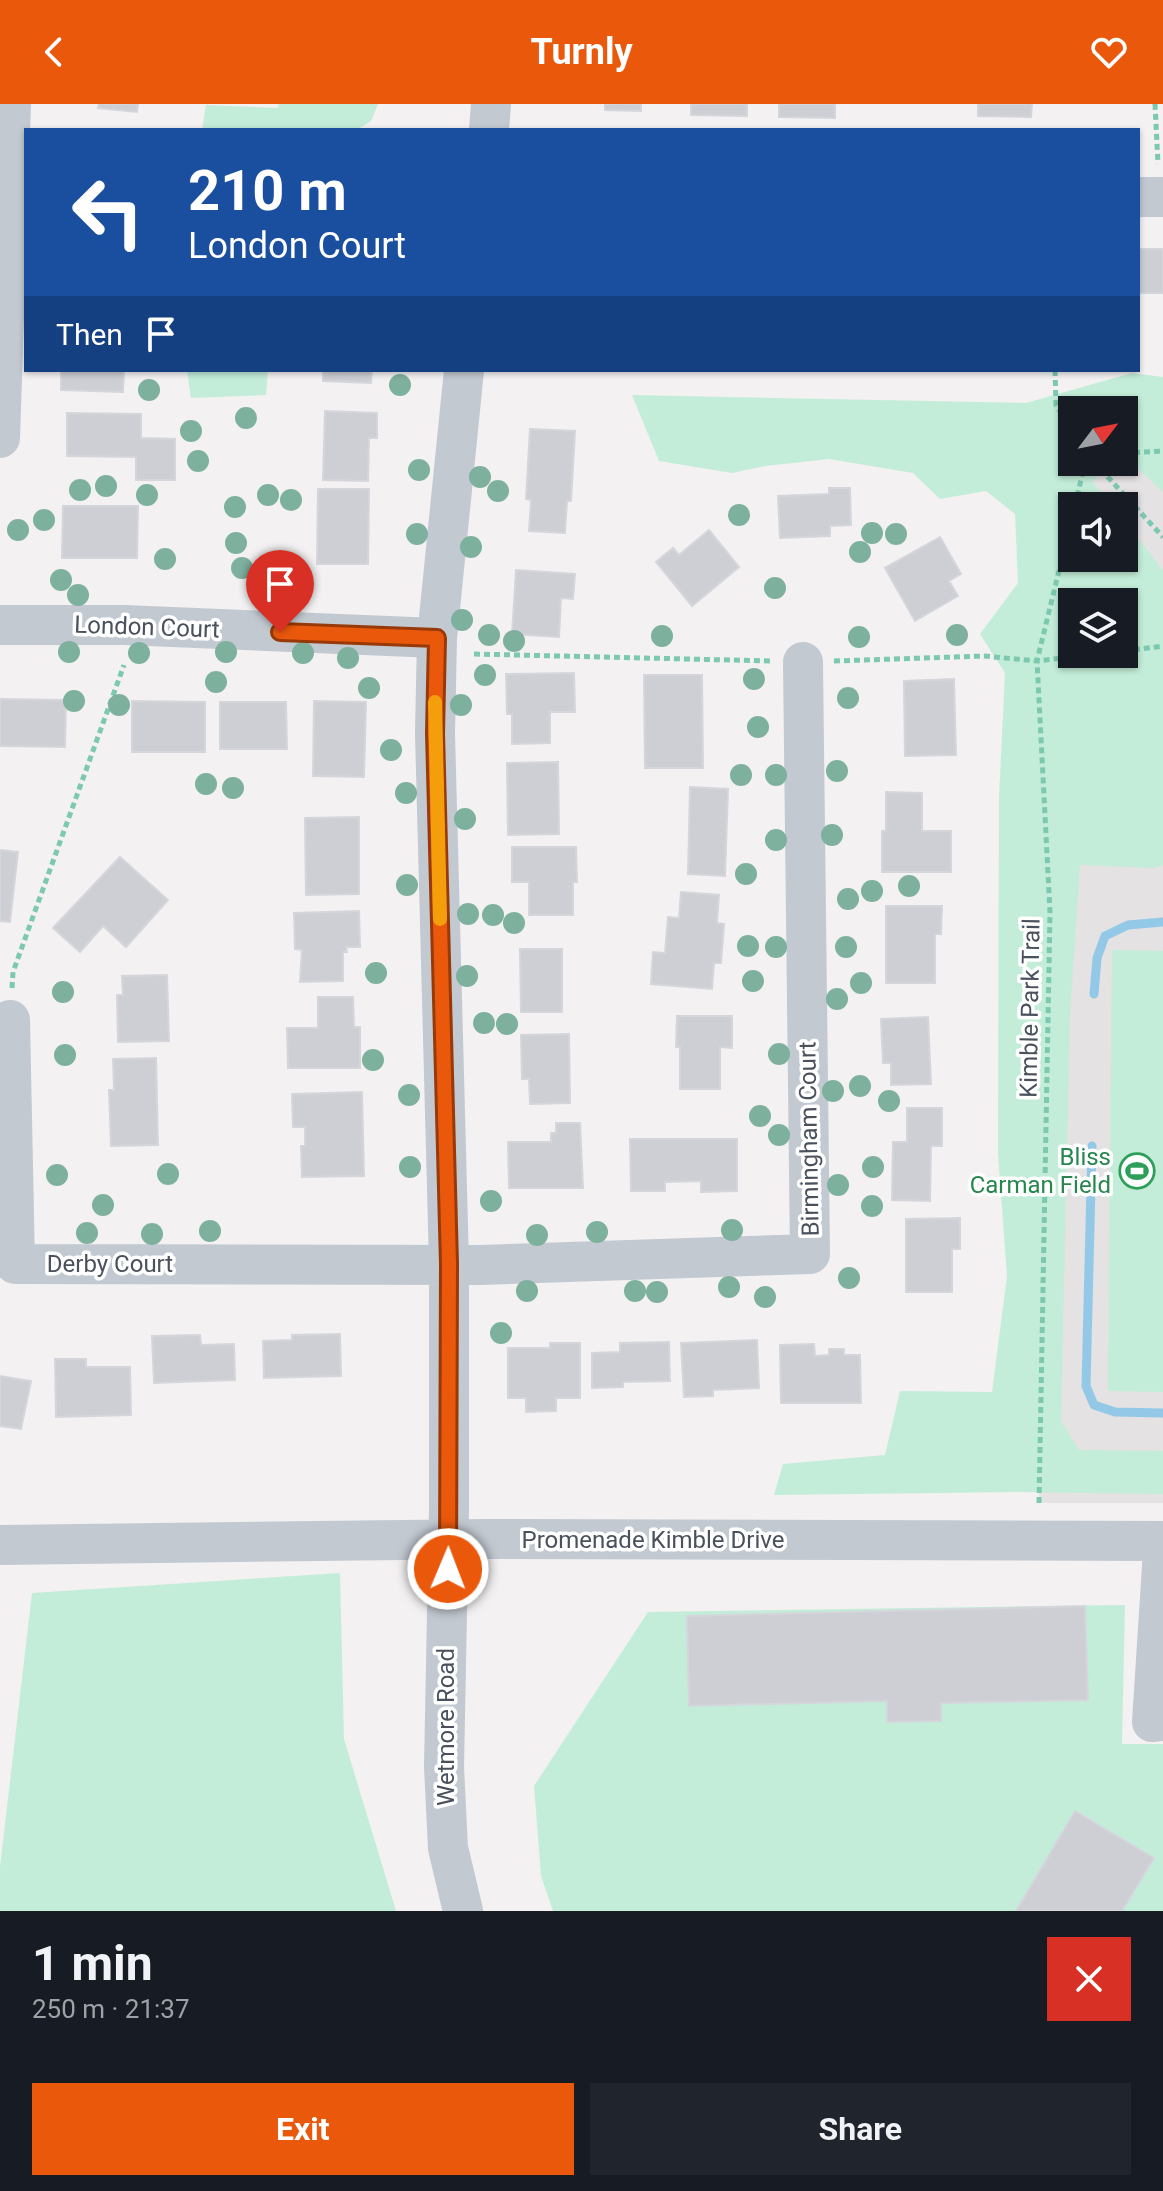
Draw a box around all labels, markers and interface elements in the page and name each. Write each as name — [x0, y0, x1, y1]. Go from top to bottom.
icon: back — [32, 30, 76, 74]
icon: heart — [1087, 30, 1131, 74]
text: Turnly — [530, 31, 633, 73]
text: 210 m — [188, 158, 347, 224]
icon: left — [56, 160, 160, 264]
text: London Court — [188, 225, 406, 267]
icon: arrive — [139, 312, 183, 356]
text: Then — [56, 317, 123, 352]
north arrow — [1058, 396, 1138, 476]
map controls — [1058, 396, 1138, 668]
button: sound — [1058, 492, 1138, 572]
pin — [246, 550, 314, 632]
icon: arrive — [258, 562, 302, 606]
button: layers — [1058, 588, 1138, 668]
street label: London Court — [74, 610, 220, 644]
street label: Kimble Park Trail — [1014, 918, 1046, 1098]
street label: Birmingham Court — [793, 1041, 825, 1237]
place label: Bliss Carman Field — [970, 1143, 1111, 1199]
sports icon: Bliss Carman Field — [1118, 1152, 1156, 1190]
street label: Derby Court — [47, 1250, 173, 1278]
street label: Promenade Kimble Drive — [522, 1526, 784, 1554]
position arrow — [406, 1527, 490, 1611]
street label: Wetmore Road — [432, 1648, 460, 1806]
text: 1 min — [32, 1935, 153, 1992]
button: close — [1047, 1937, 1131, 2021]
text: 250 m · 21:37 — [32, 1994, 190, 2024]
button: Exit — [32, 2083, 574, 2175]
button: Share — [590, 2083, 1131, 2175]

